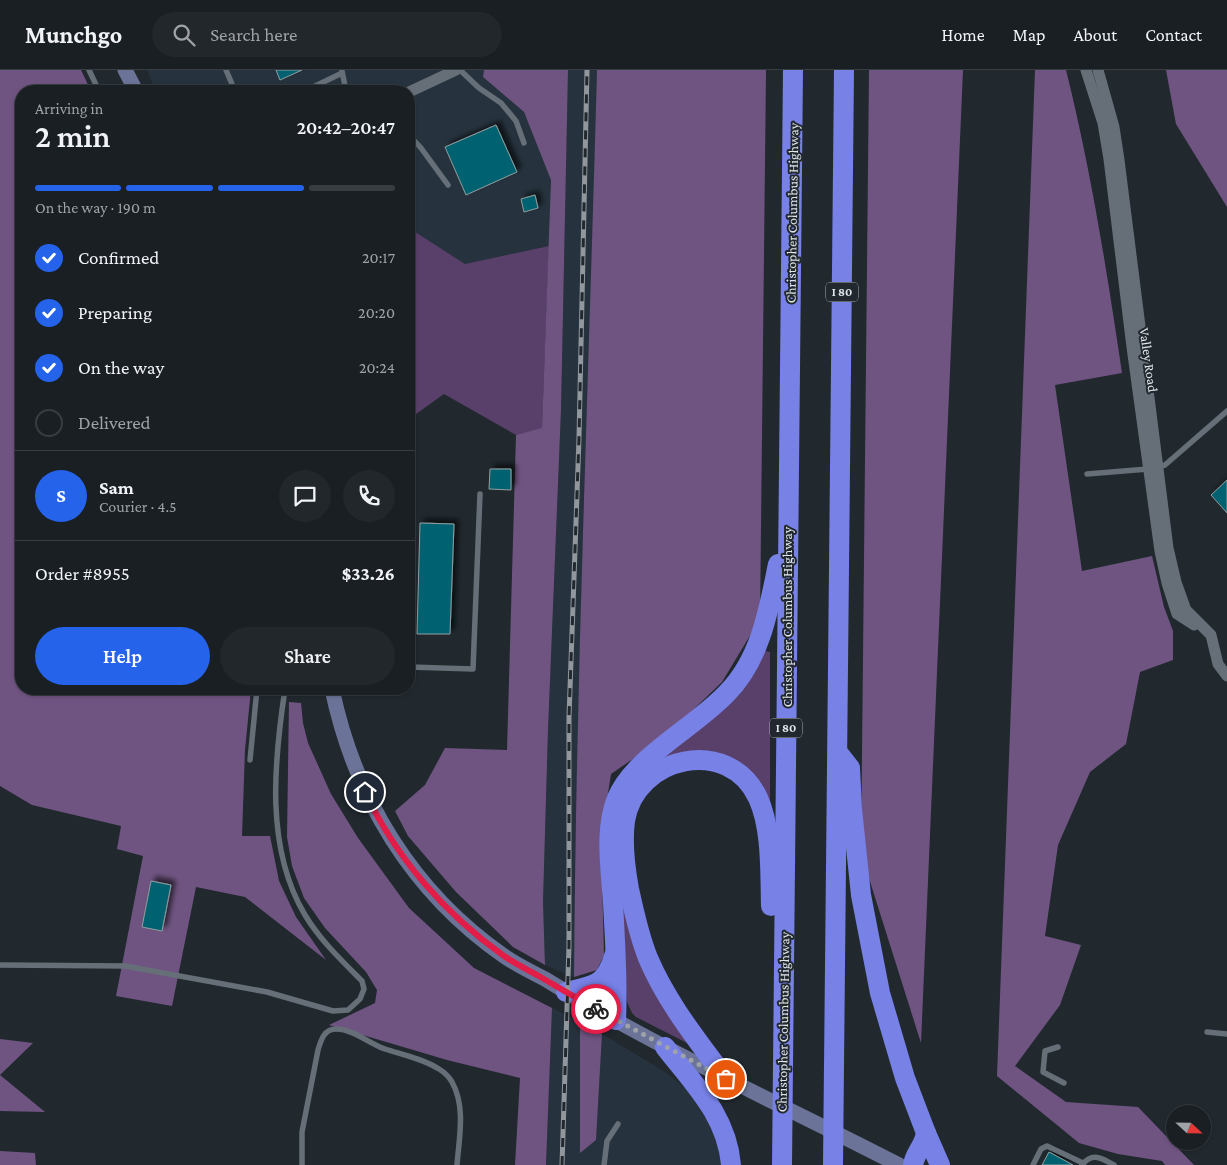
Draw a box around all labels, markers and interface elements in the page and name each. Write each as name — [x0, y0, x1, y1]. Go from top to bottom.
search box — [152, 12, 502, 57]
text: Munchgo — [25, 21, 122, 48]
icon: search — [170, 21, 198, 49]
text: Search here — [210, 24, 297, 45]
text: Home — [942, 25, 985, 45]
text: Map — [1013, 25, 1045, 45]
text: About — [1073, 25, 1117, 45]
text: Contact — [1145, 25, 1202, 45]
text: Arriving in — [35, 100, 103, 117]
text: 20:42–20:47 — [297, 117, 395, 138]
text: 2 min — [35, 118, 110, 154]
street label: Christopher Columbus Highway — [782, 122, 802, 303]
text: On the way · 190 m — [35, 199, 156, 216]
icon: check — [35, 244, 63, 272]
text: Confirmed — [78, 247, 159, 268]
text: 20:17 — [362, 249, 395, 266]
road number: I 80 — [826, 282, 858, 302]
icon: check — [35, 299, 63, 327]
text: Preparing — [78, 302, 152, 323]
text: 20:20 — [358, 304, 395, 321]
street label: Valley Road — [1137, 327, 1162, 394]
icon: check — [35, 354, 63, 382]
text: On the way — [78, 357, 164, 378]
text: 20:24 — [359, 359, 395, 376]
text: Delivered — [78, 412, 151, 433]
button: chat — [279, 470, 331, 522]
button: phone — [343, 470, 395, 522]
text: Sam — [99, 477, 134, 498]
text: S — [56, 485, 66, 506]
text: Courier · 4.5 — [99, 498, 177, 515]
street label: Christopher Columbus Highway — [779, 526, 795, 707]
text: Order #8955 — [35, 563, 130, 584]
text: $33.26 — [342, 563, 395, 584]
button: Help — [35, 627, 210, 685]
button: Share — [220, 627, 395, 685]
road number: I 80 — [770, 718, 802, 738]
pin — [344, 771, 386, 813]
icon: home — [351, 778, 379, 806]
street label: Christopher Columbus Highway — [773, 931, 793, 1112]
courier — [571, 984, 621, 1034]
icon: bike — [582, 995, 610, 1023]
pin — [705, 1058, 747, 1100]
icon: bag — [712, 1065, 740, 1093]
north arrow — [1166, 1105, 1211, 1150]
map controls — [1166, 1105, 1211, 1150]

